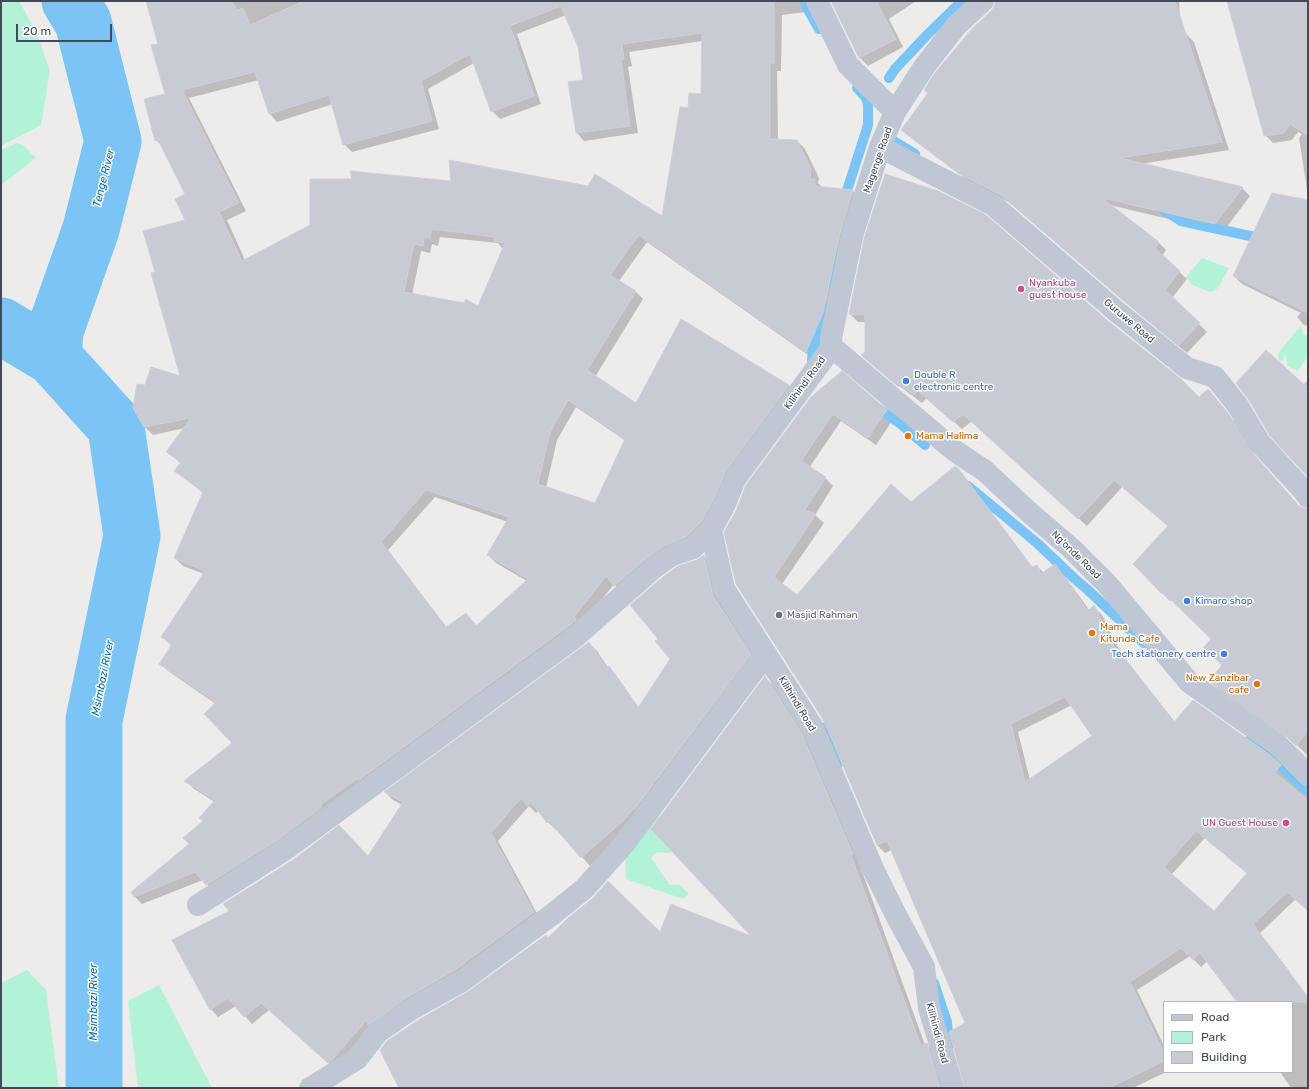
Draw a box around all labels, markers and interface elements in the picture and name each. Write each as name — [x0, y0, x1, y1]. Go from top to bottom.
scale bar — [18, 16, 114, 42]
text: 20 m — [23, 24, 51, 38]
street label: Magenge Road — [861, 126, 895, 194]
water label: Tenge River — [90, 147, 118, 209]
place label: Nyankuba guest house — [1029, 277, 1087, 300]
marker: Nyankuba guest house — [1016, 284, 1026, 294]
street label: Guruwe Road — [1101, 296, 1157, 346]
street label: Kilihindi Road — [782, 354, 828, 412]
place label: Double R electronic centre — [914, 369, 993, 392]
marker: Double R electronic centre — [901, 376, 911, 386]
place label: Mama Halima — [916, 430, 978, 442]
marker: Mama Halima — [903, 431, 913, 441]
street label: Ng'onde Road — [1049, 528, 1103, 582]
place label: Kimaro shop — [1195, 595, 1253, 607]
marker: Kimaro shop — [1182, 596, 1192, 606]
place label: Masjid Rahman — [787, 609, 858, 621]
marker: Masjid Rahman — [774, 610, 784, 620]
place label: Mama Kitunda Cafe — [1100, 621, 1160, 644]
marker: Mama Kitunda Cafe — [1087, 628, 1097, 638]
water label: Msimbazi River — [89, 639, 117, 717]
place label: Tech stationery centre — [1111, 648, 1216, 660]
marker: Tech stationery centre — [1219, 649, 1229, 659]
place label: New Zanzibar cafe — [1186, 672, 1249, 696]
street label: Kilihindi Road — [776, 674, 818, 734]
marker: New Zanzibar cafe — [1252, 679, 1262, 689]
place label: UN Guest House — [1202, 817, 1278, 829]
marker: UN Guest House — [1281, 818, 1291, 828]
water label: Msimbazi River — [87, 964, 101, 1040]
street label: Kilihindi Road — [923, 1001, 951, 1065]
legend — [1163, 1001, 1293, 1073]
text: Road — [1201, 1010, 1229, 1024]
text: Park — [1201, 1030, 1226, 1044]
text: Building — [1201, 1050, 1247, 1064]

